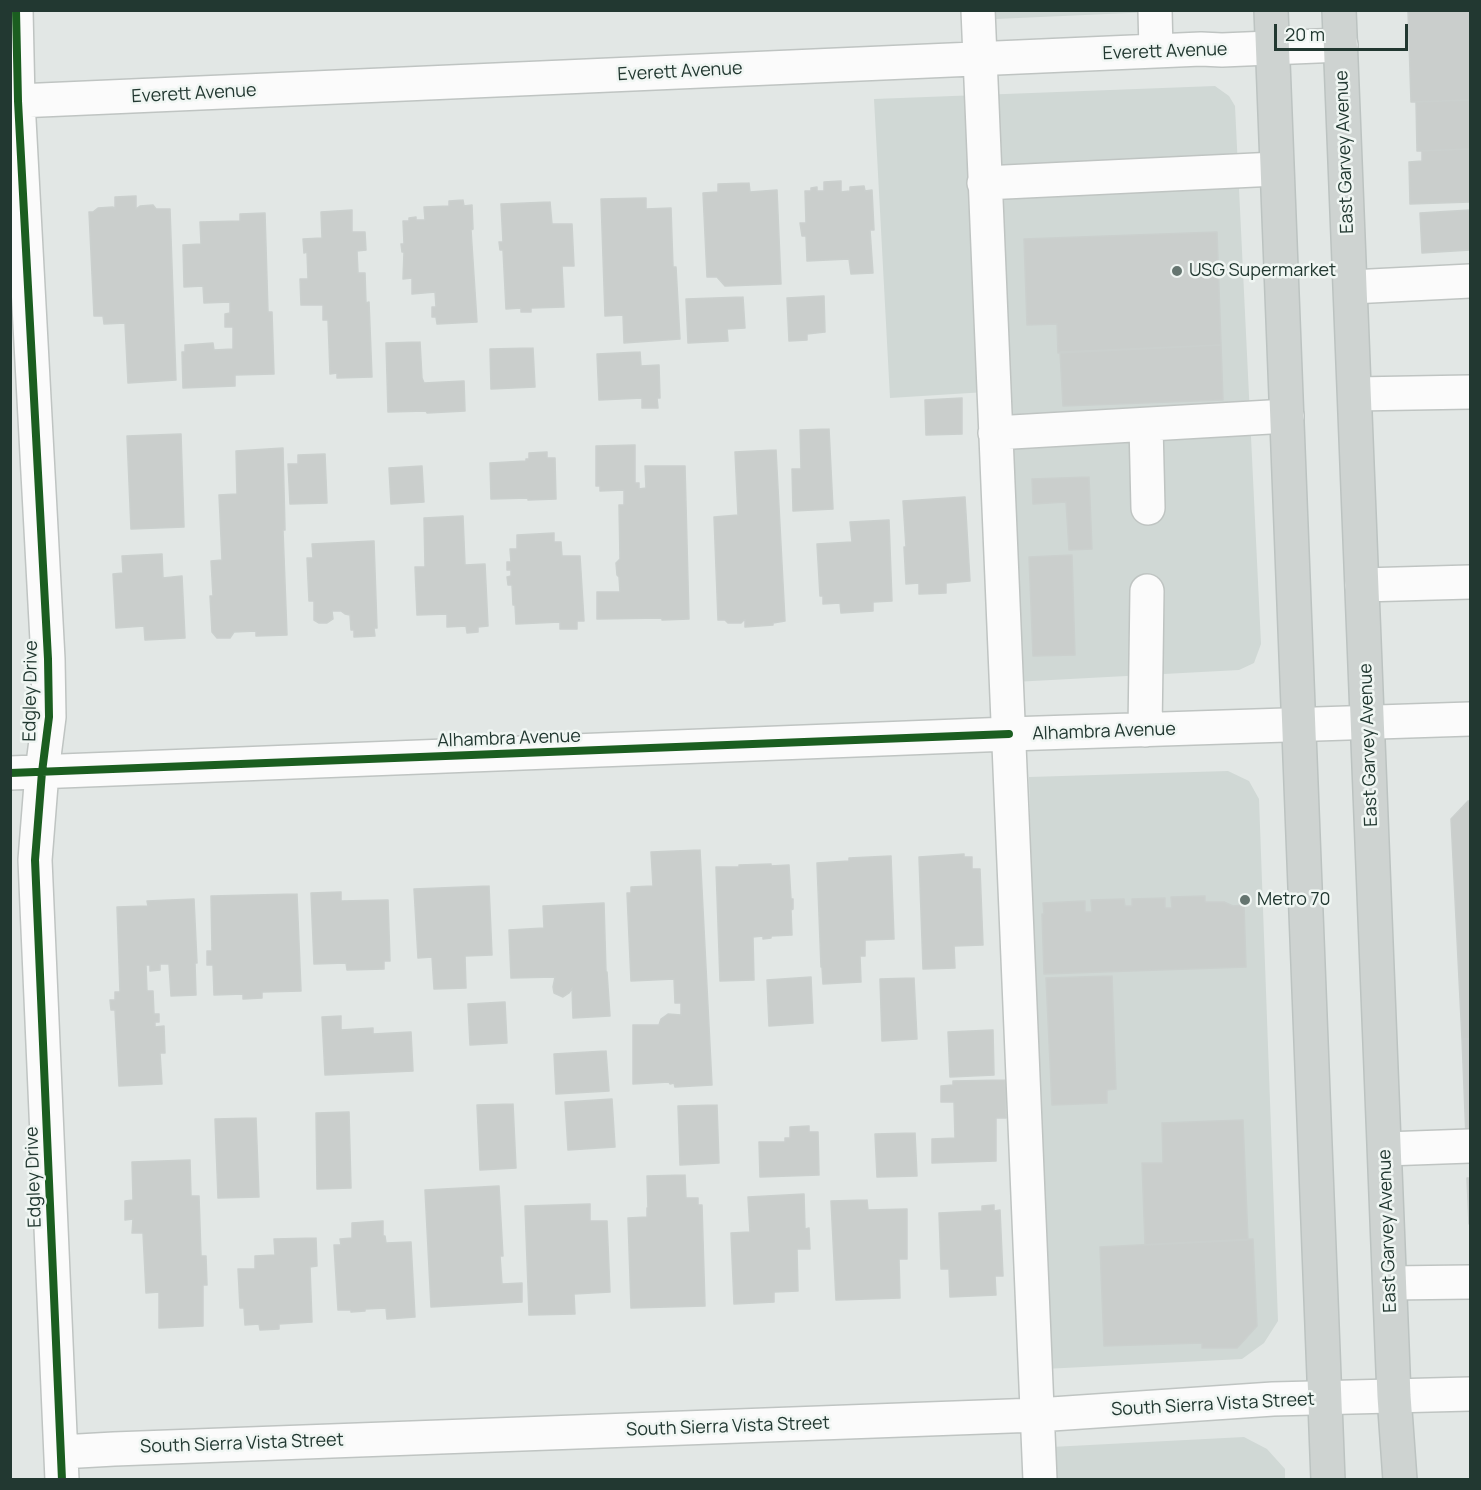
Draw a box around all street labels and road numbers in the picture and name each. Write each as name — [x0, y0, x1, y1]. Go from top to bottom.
street label: Everett Avenue — [1102, 39, 1228, 65]
street label: Everett Avenue — [617, 58, 743, 86]
street label: East Garvey Avenue — [1331, 70, 1359, 234]
street label: Everett Avenue — [131, 80, 257, 108]
street label: Edgley Drive — [19, 640, 43, 742]
street label: East Garvey Avenue — [1355, 663, 1383, 827]
street label: Alhambra Avenue — [1032, 719, 1176, 745]
street label: Alhambra Avenue — [437, 726, 581, 752]
street label: Edgley Drive — [21, 1126, 47, 1228]
street label: East Garvey Avenue — [1374, 1149, 1402, 1313]
street label: South Sierra Vista Street — [1111, 1389, 1315, 1421]
street label: South Sierra Vista Street — [626, 1413, 830, 1441]
street label: South Sierra Vista Street — [140, 1430, 344, 1458]

